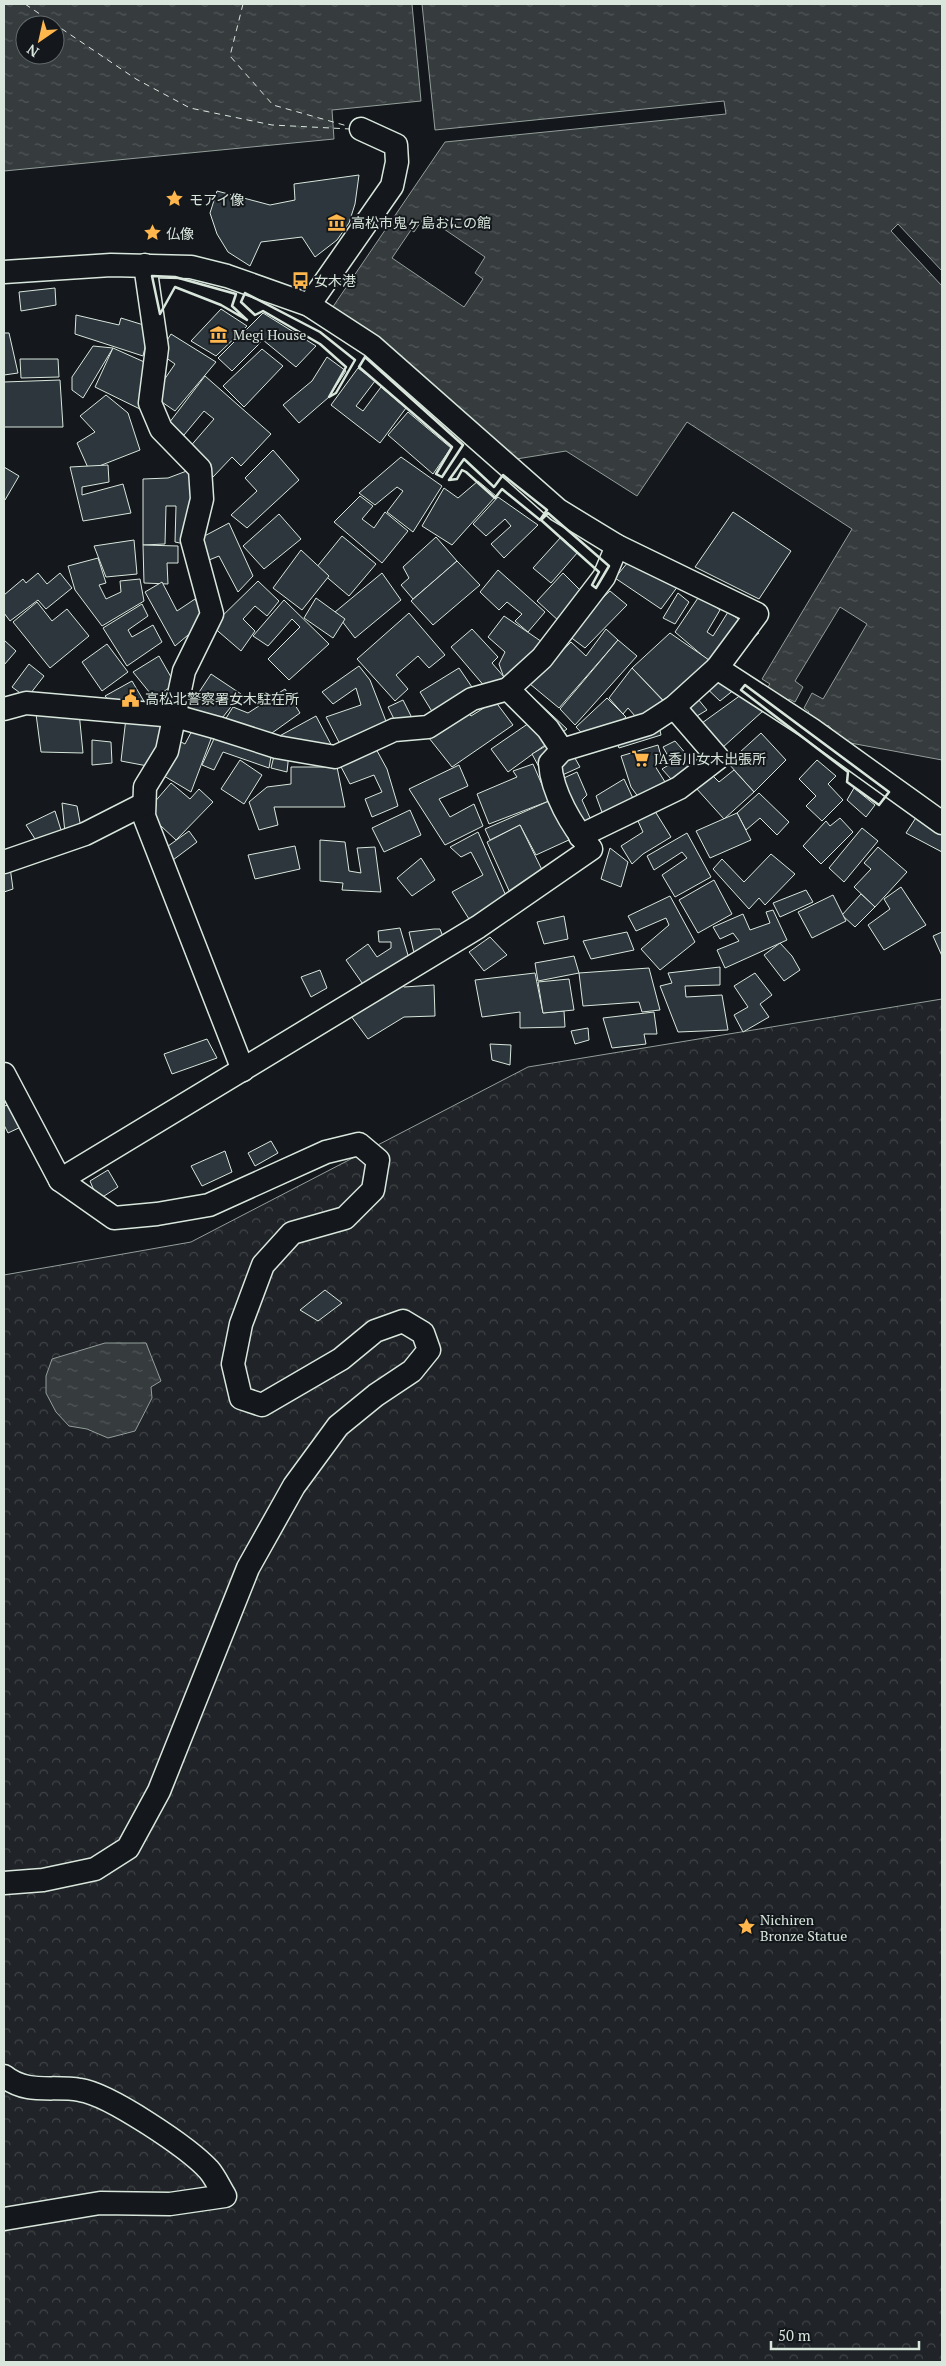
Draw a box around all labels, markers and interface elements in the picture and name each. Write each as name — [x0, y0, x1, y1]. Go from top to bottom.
north arrow — [15, 15, 65, 65]
text: N — [22, 40, 42, 62]
place icon: モアイ像 — [165, 189, 185, 209]
place label: モアイ像 — [189, 190, 244, 209]
museum icon: 高松市鬼ヶ島おにの館 — [327, 212, 347, 232]
place label: 高松市鬼ヶ島おにの館 — [351, 213, 491, 232]
place icon: 仏像 — [142, 223, 162, 243]
place label: 仏像 — [166, 224, 194, 243]
bus stop icon: 女木港 — [290, 270, 310, 290]
place label: 女木港 — [314, 271, 356, 290]
museum icon: Megi House — [209, 324, 229, 344]
place label: Megi House — [233, 325, 306, 344]
public building icon: 高松北警察署女木駐在所 — [121, 688, 141, 708]
place label: 高松北警察署女木駐在所 — [145, 689, 299, 708]
supermarket icon: JA香川女木出張所 — [630, 748, 650, 768]
place label: JA香川女木出張所 — [654, 749, 766, 768]
place label: Nichiren Bronze Statue — [760, 1910, 847, 1945]
place icon: Nichiren Bronze Statue — [736, 1917, 756, 1937]
scale bar — [771, 2318, 918, 2350]
text: 50 m — [778, 2325, 811, 2345]

